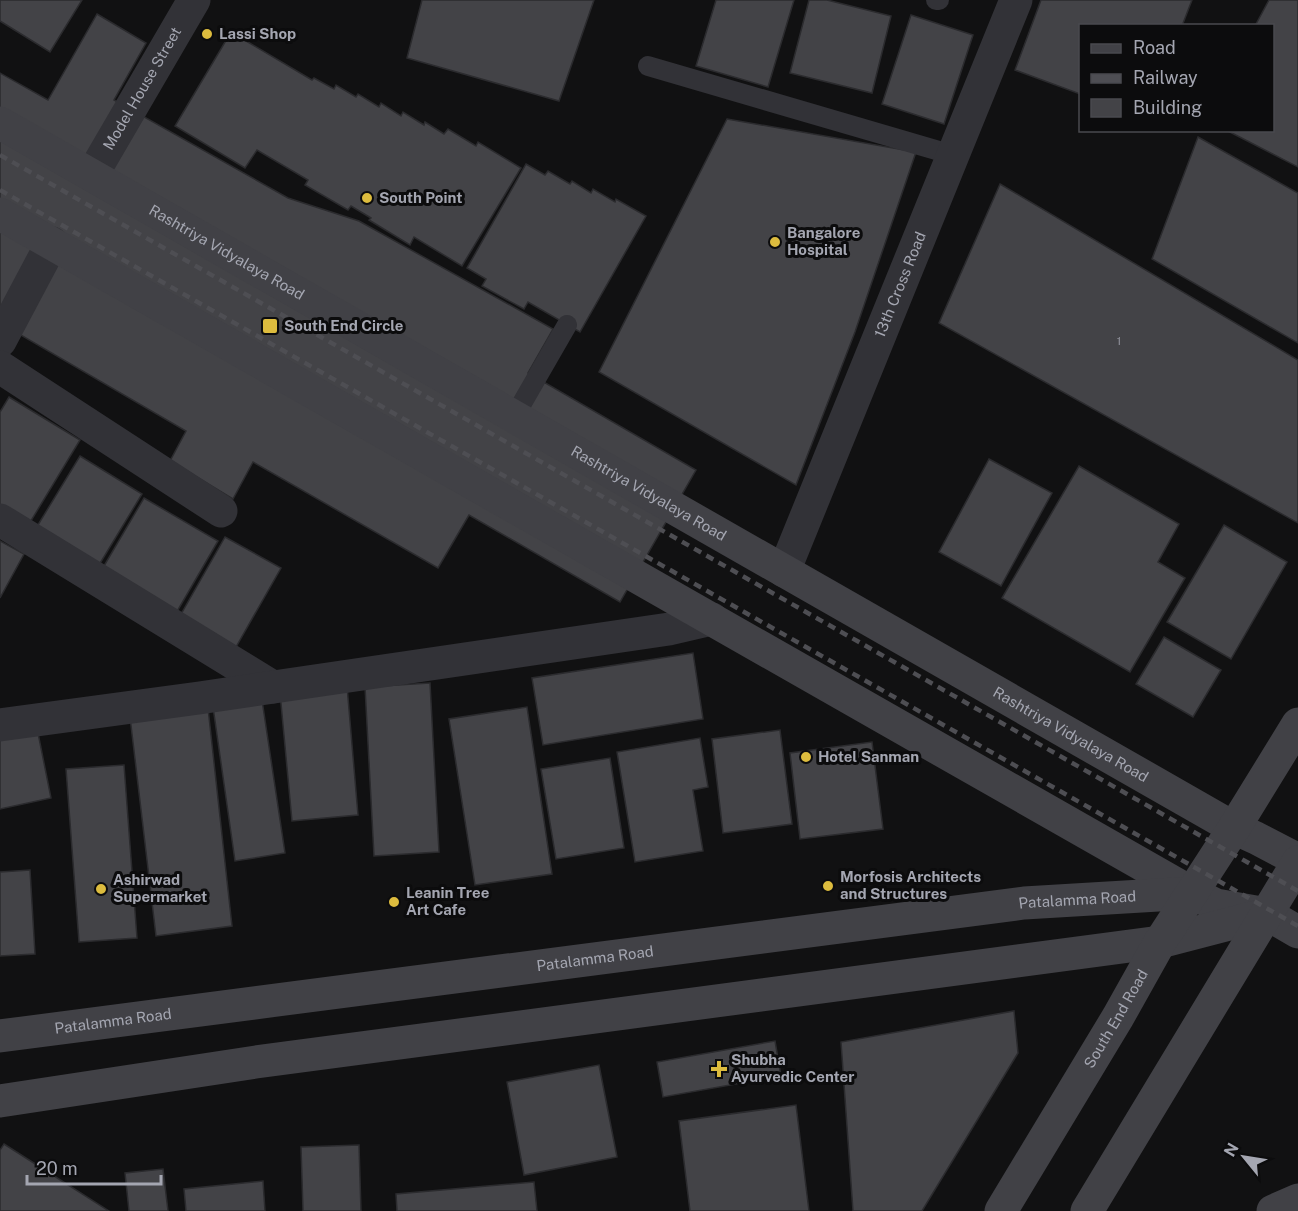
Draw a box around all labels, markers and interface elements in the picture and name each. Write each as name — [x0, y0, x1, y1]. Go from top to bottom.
street label: Model House Street — [99, 24, 184, 153]
legend — [1079, 24, 1274, 132]
place label: Lassi Shop — [219, 25, 296, 42]
marker: Lassi Shop — [200, 27, 214, 41]
text: Road — [1133, 37, 1176, 58]
text: Railway — [1133, 67, 1198, 88]
text: Building — [1133, 97, 1202, 118]
place label: South Point — [379, 189, 462, 206]
marker: South Point — [360, 191, 374, 205]
street label: Rashtriya Vidyalaya Road — [146, 201, 307, 303]
place label: Bangalore Hospital — [787, 224, 860, 258]
street label: 13th Cross Road — [871, 229, 929, 340]
marker: Bangalore Hospital — [768, 235, 782, 249]
marker: South End Circle — [261, 317, 279, 335]
place label: South End Circle — [284, 317, 403, 334]
house number: 1 — [1117, 334, 1121, 348]
street label: Rashtriya Vidyalaya Road — [568, 442, 729, 544]
street label: Rashtriya Vidyalaya Road — [990, 683, 1151, 785]
place label: Hotel Sanman — [818, 748, 919, 765]
marker: Hotel Sanman — [799, 750, 813, 764]
place label: Morfosis Architects and Structures — [840, 868, 981, 902]
place label: Ashirwad Supermarket — [113, 871, 207, 905]
marker: Morfosis Architects and Structures — [821, 879, 835, 893]
marker: Ashirwad Supermarket — [94, 882, 108, 896]
place label: Leanin Tree Art Cafe — [406, 884, 489, 918]
street label: Patalamma Road — [1017, 887, 1137, 912]
marker: Leanin Tree Art Cafe — [387, 895, 401, 909]
street label: Patalamma Road — [535, 942, 654, 974]
street label: South End Road — [1080, 966, 1151, 1071]
street label: Patalamma Road — [54, 1005, 172, 1037]
place label: Shubha Ayurvedic Center — [731, 1051, 854, 1085]
marker: Shubha Ayurvedic Center — [712, 1062, 726, 1076]
north arrow — [1214, 1127, 1274, 1187]
text: N — [1220, 1140, 1243, 1160]
scale bar — [27, 1148, 160, 1186]
text: 20 m — [36, 1158, 78, 1179]

